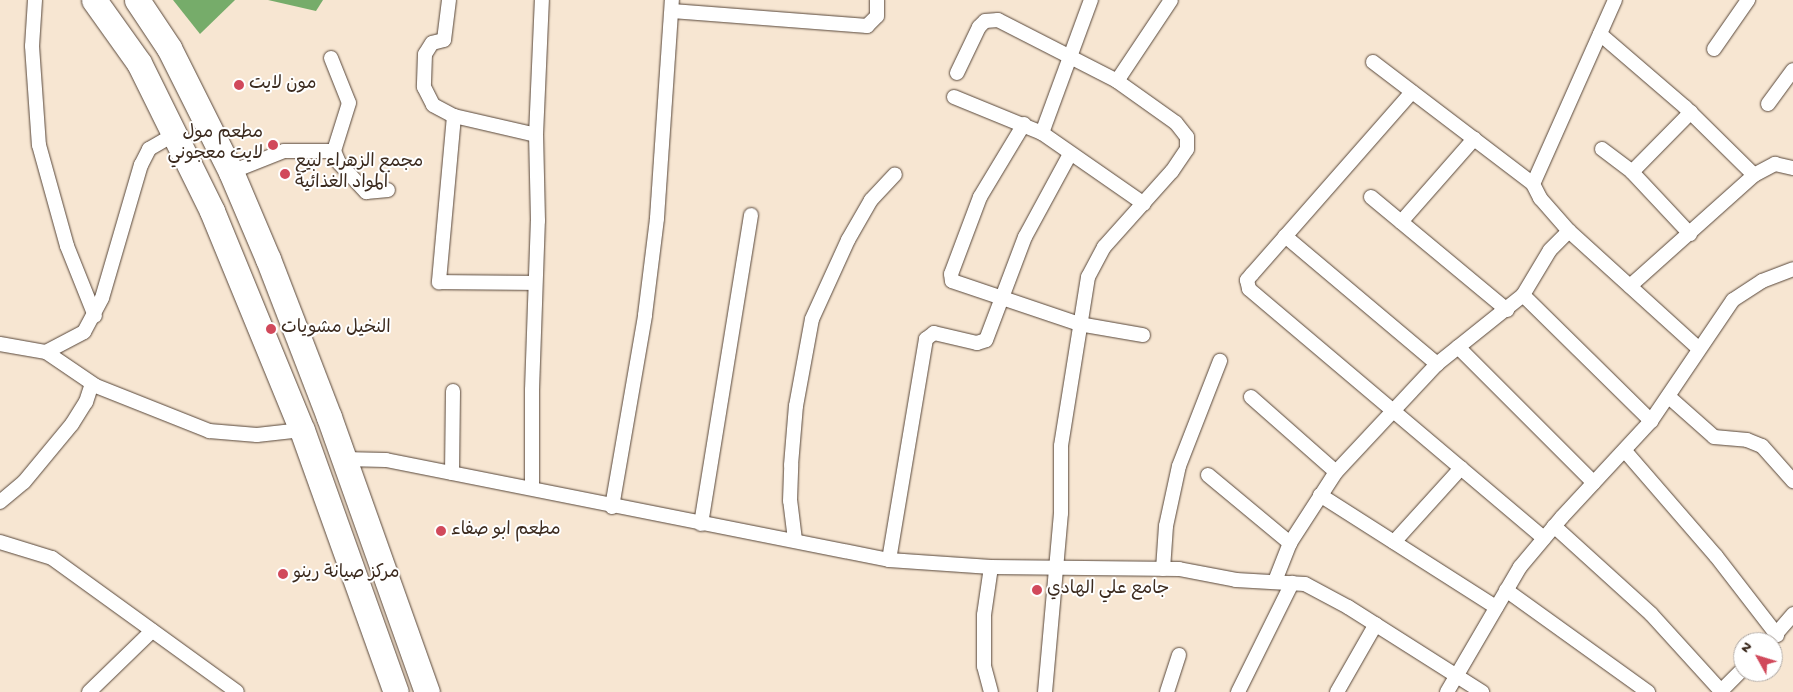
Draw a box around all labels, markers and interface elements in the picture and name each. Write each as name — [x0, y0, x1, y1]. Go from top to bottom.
place label: مون لايت — [249, 74, 316, 96]
marker: مون لايت — [233, 79, 245, 91]
place label: مطعم مول لايت معجوني — [168, 124, 263, 166]
marker: مطعم مول لايت معجوني — [267, 139, 279, 151]
place label: مجمع الزهراء لبيع المواد الغذائية — [295, 153, 423, 195]
marker: مجمع الزهراء لبيع المواد الغذائية — [279, 168, 291, 180]
place label: النخيل مشويات — [281, 318, 391, 340]
marker: النخيل مشويات — [265, 323, 277, 335]
place label: مطعم ابو صفاء — [451, 520, 561, 542]
marker: مطعم ابو صفاء — [435, 525, 447, 537]
place label: مركز صيانة رينو — [293, 563, 399, 585]
marker: مركز صيانة رينو — [277, 568, 289, 580]
place label: جامع علي الهادي — [1047, 579, 1169, 601]
marker: جامع علي الهادي — [1031, 584, 1043, 596]
north arrow — [1733, 632, 1783, 682]
text: N — [1737, 639, 1756, 657]

